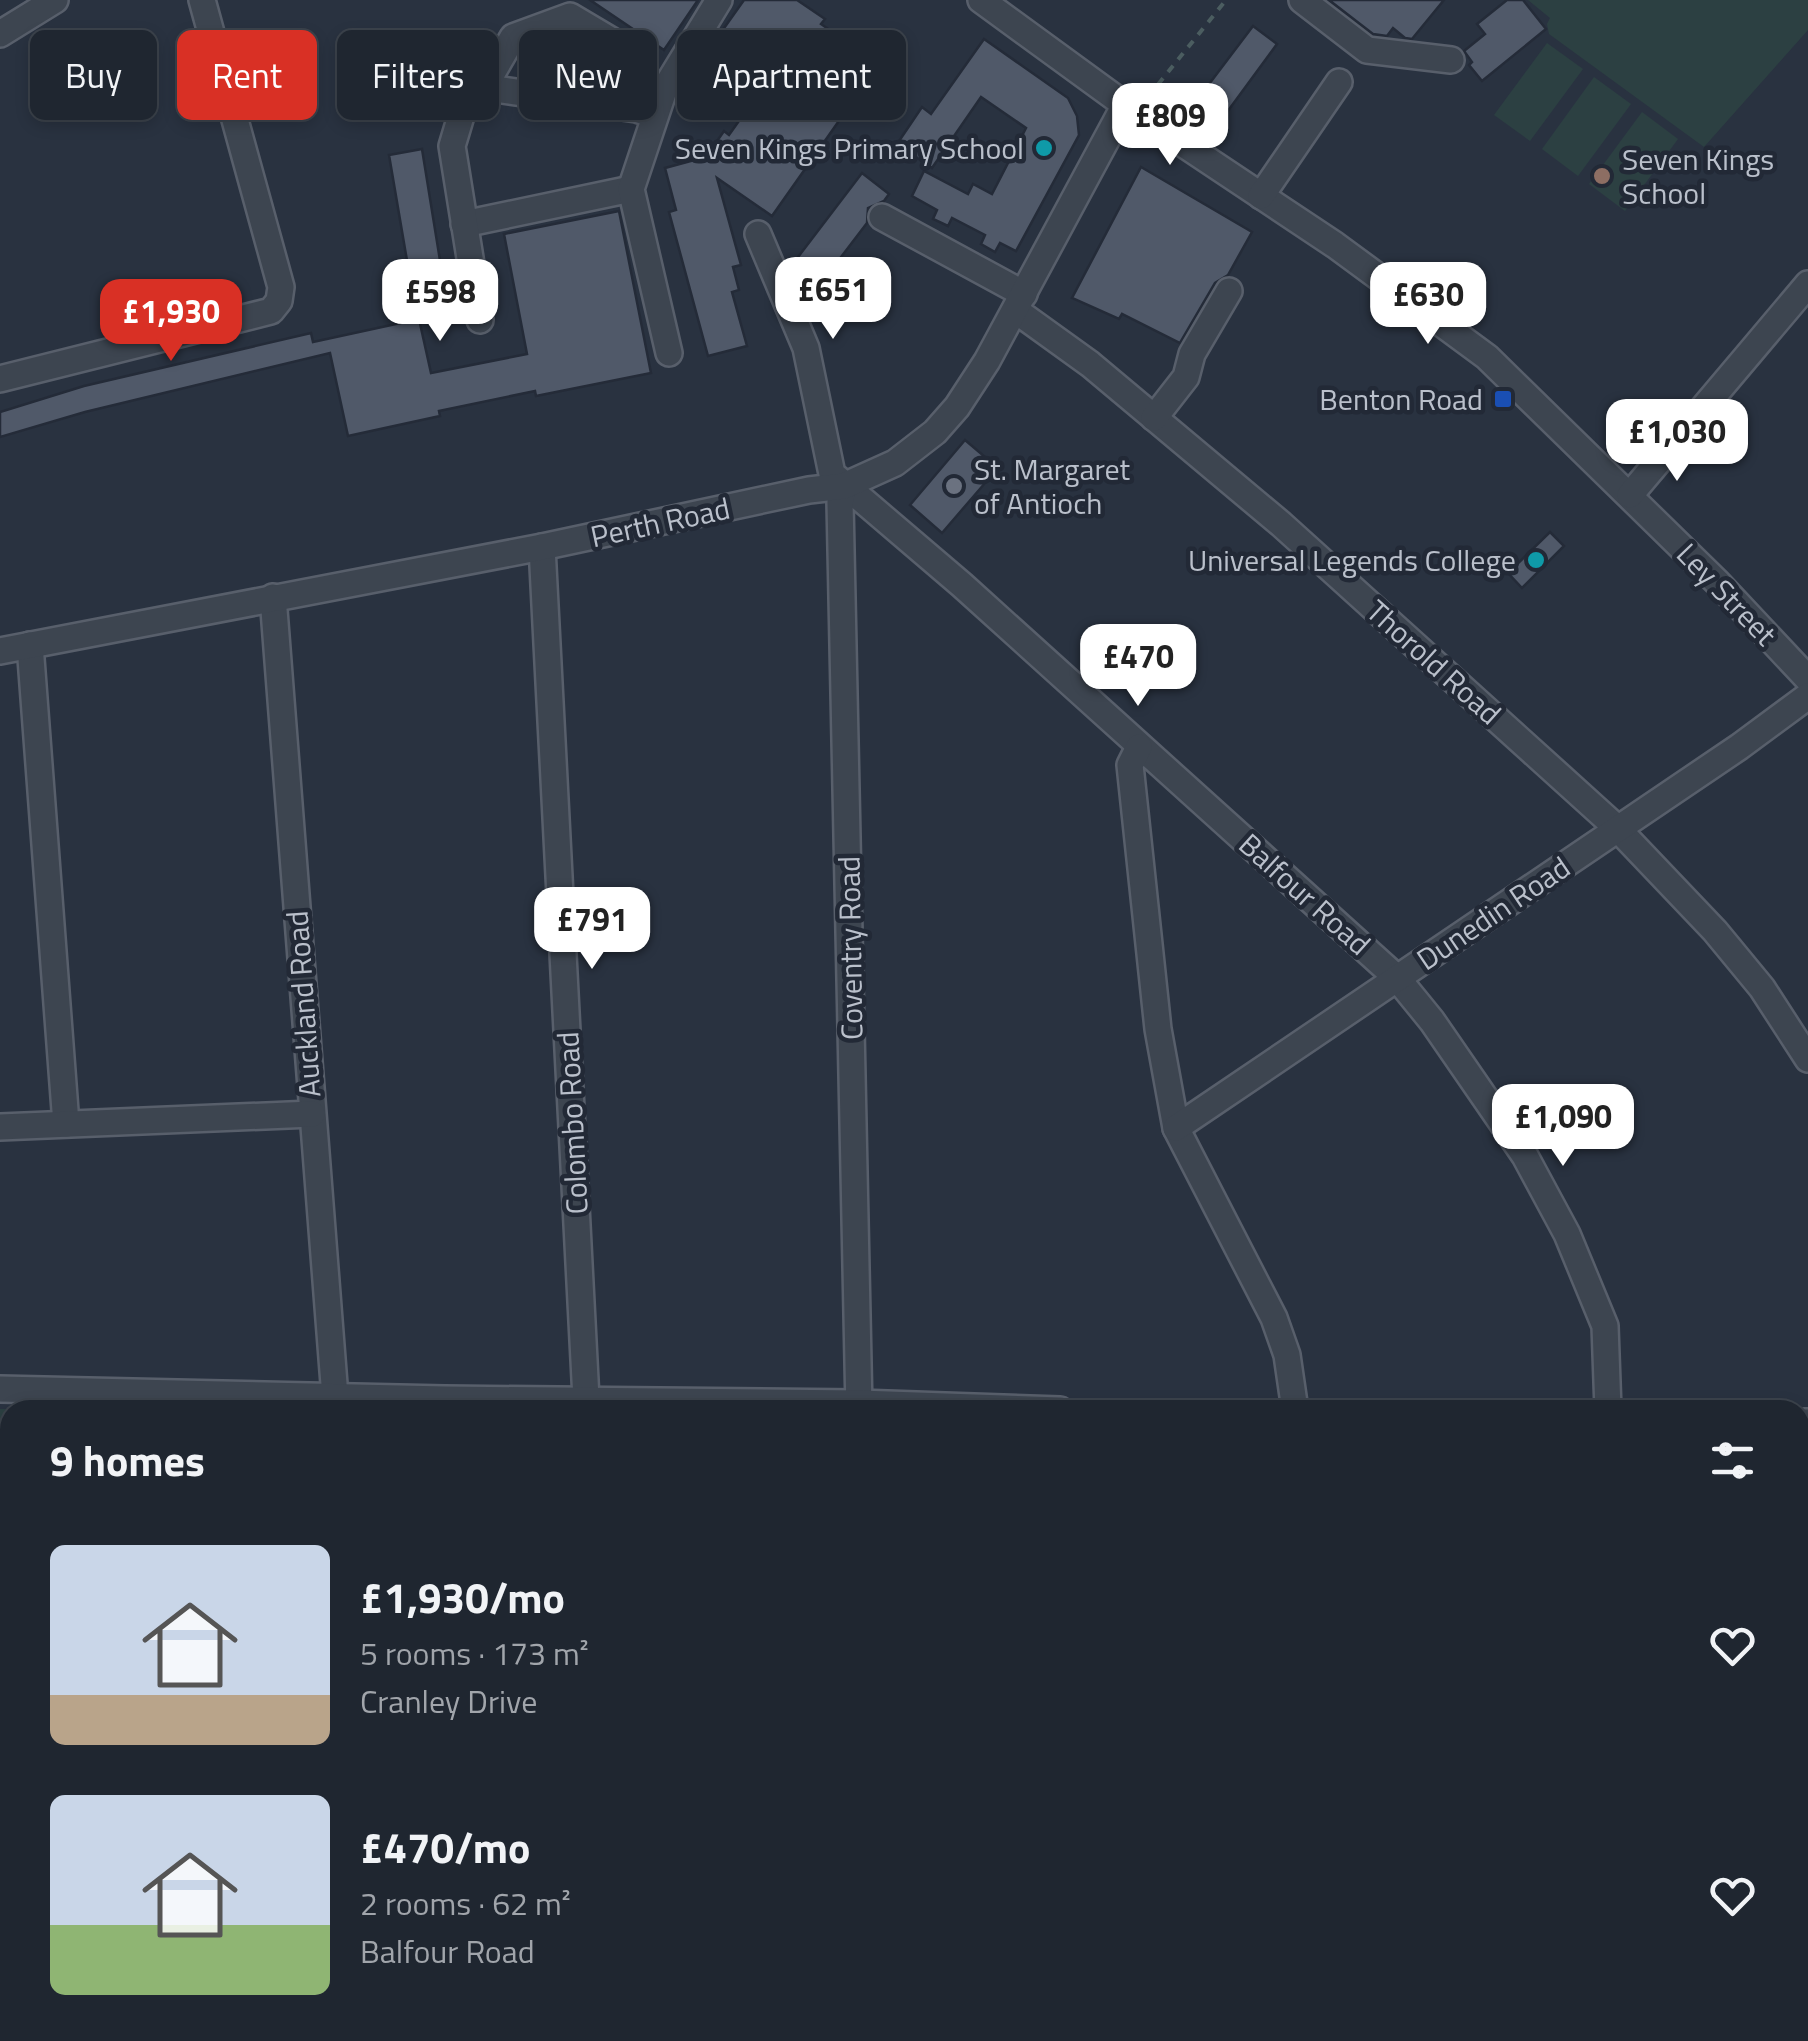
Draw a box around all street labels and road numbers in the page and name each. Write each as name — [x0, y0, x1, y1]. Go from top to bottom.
street label: Perth Road — [586, 485, 734, 559]
street label: Ley Street — [1666, 532, 1788, 656]
street label: Thorold Road — [1356, 589, 1512, 735]
street label: Balfour Road — [1229, 822, 1381, 966]
street label: Dunedin Road — [1407, 845, 1579, 981]
street label: Coventry Road — [825, 856, 875, 1040]
street label: Auckland Road — [274, 909, 332, 1099]
street label: Colombo Road — [544, 1030, 600, 1216]

